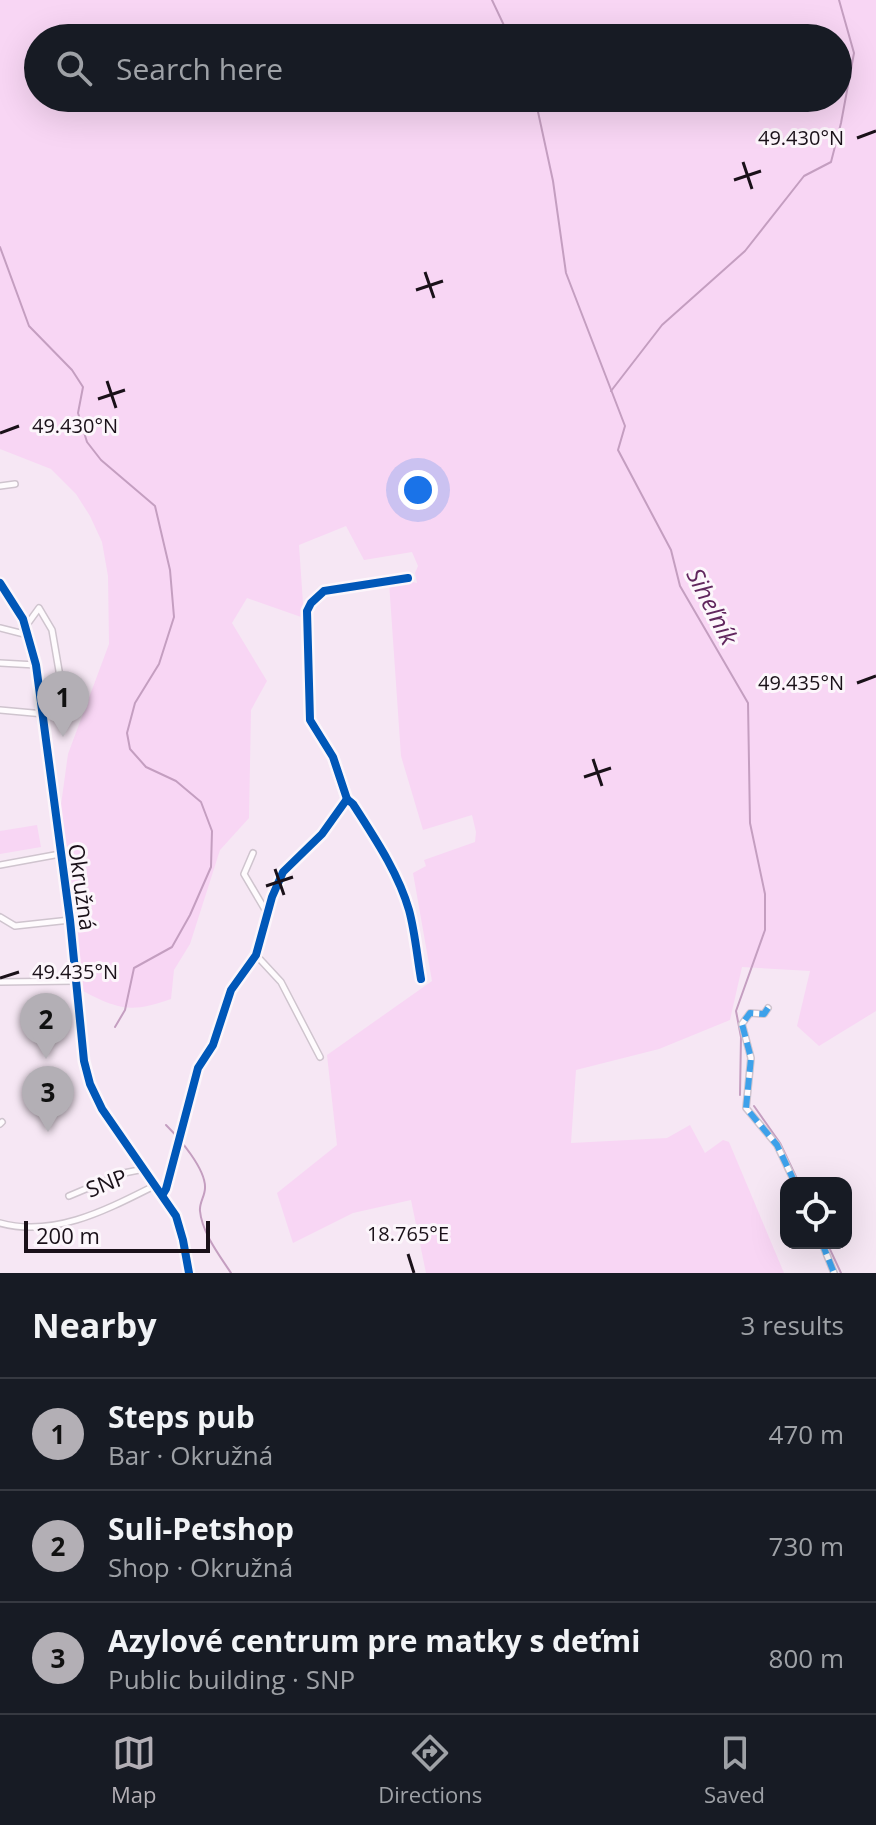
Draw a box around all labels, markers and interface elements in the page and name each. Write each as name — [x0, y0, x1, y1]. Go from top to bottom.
search box — [24, 24, 852, 112]
icon: search — [52, 46, 96, 90]
text: Search here — [116, 48, 283, 89]
text: 49.430°N — [758, 124, 844, 151]
text: 49.430°N — [32, 412, 118, 439]
your location — [398, 470, 438, 510]
water label: Siheľník — [680, 562, 747, 651]
text: 49.435°N — [758, 669, 844, 696]
pin: 1 — [37, 671, 89, 737]
street label: Okružná — [62, 842, 104, 932]
text: 49.435°N — [32, 958, 118, 985]
pin: 2 — [20, 993, 72, 1059]
pin: 3 — [22, 1066, 74, 1132]
street label: SNP — [81, 1160, 131, 1204]
map controls — [780, 1177, 852, 1249]
button: locate — [780, 1177, 852, 1249]
scale bar — [24, 1217, 210, 1253]
text: 200 m — [36, 1220, 100, 1250]
text: 18.765°E — [367, 1220, 449, 1247]
text: Nearby — [32, 1302, 157, 1348]
text: 3 results — [741, 1307, 844, 1343]
text: Steps pub — [108, 1396, 255, 1437]
text: 1 — [51, 1416, 65, 1452]
text: 470 m — [769, 1416, 844, 1452]
text: Bar · Okružná — [108, 1437, 273, 1473]
text: Suli-Petshop — [108, 1508, 294, 1549]
text: 2 — [51, 1528, 65, 1564]
text: 730 m — [769, 1528, 844, 1564]
text: Shop · Okružná — [108, 1549, 293, 1585]
text: Azylové centrum pre matky s deťmi — [108, 1620, 640, 1661]
text: 3 — [51, 1640, 65, 1676]
text: 800 m — [769, 1640, 844, 1676]
text: Public building · SNP — [108, 1661, 355, 1697]
tab: Map — [111, 1731, 156, 1809]
tab: Directions — [378, 1731, 482, 1809]
tab: Saved — [704, 1731, 765, 1809]

